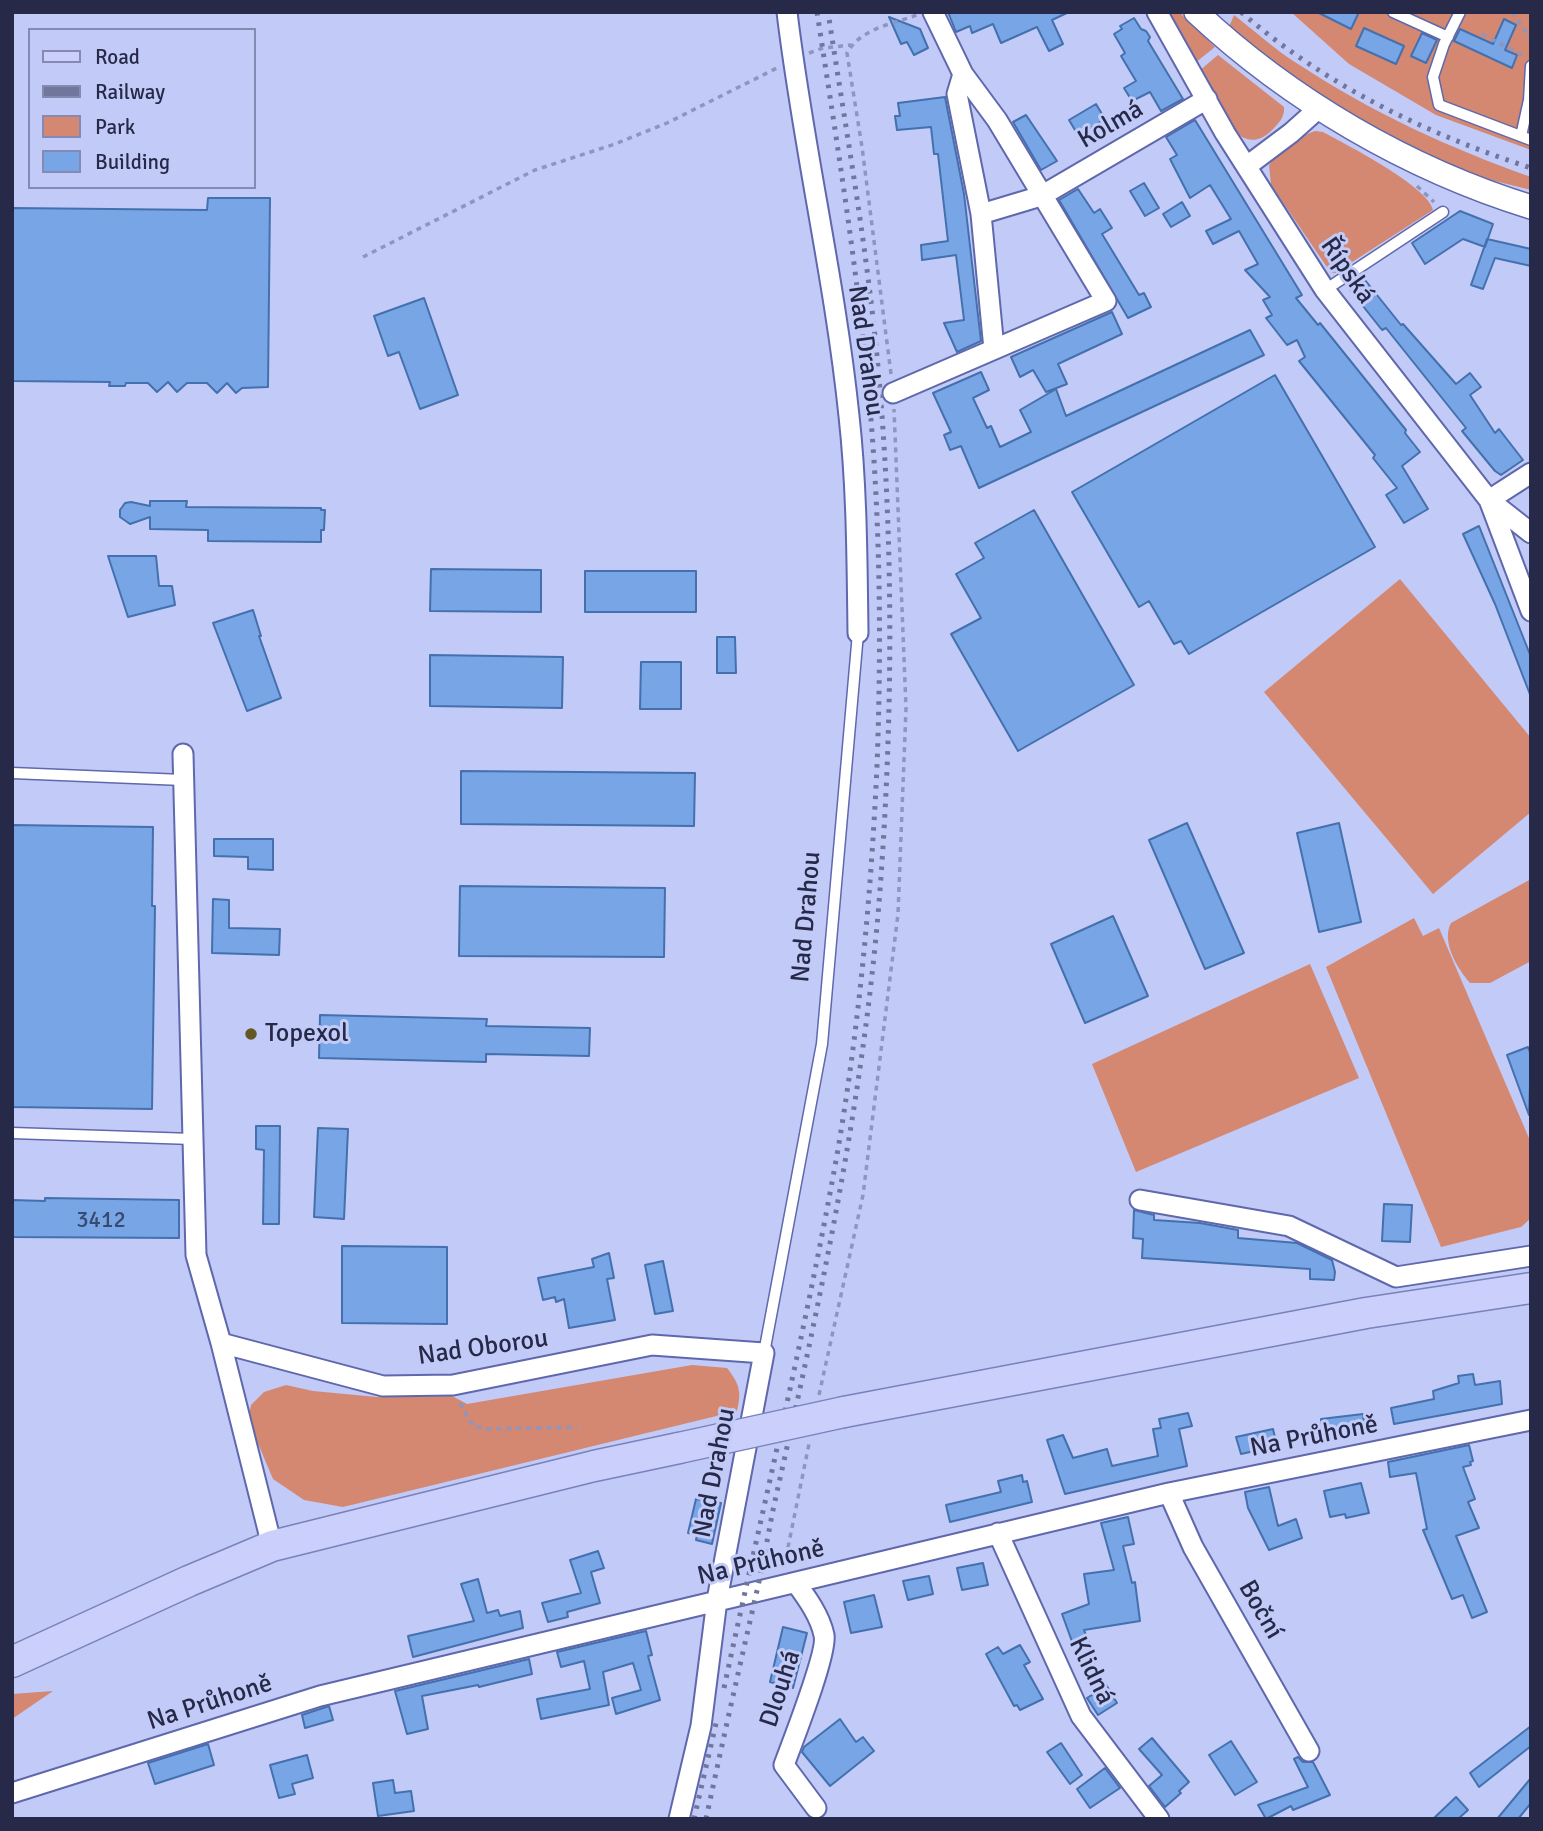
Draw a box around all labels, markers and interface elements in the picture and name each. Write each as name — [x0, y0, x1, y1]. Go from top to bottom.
legend — [28, 28, 256, 189]
text: Road — [95, 44, 140, 70]
text: Railway — [95, 79, 165, 105]
street label: Kolmá — [1073, 94, 1149, 156]
text: Park — [95, 114, 135, 140]
text: Building — [95, 149, 170, 175]
street label: Řípská — [1313, 232, 1381, 310]
street label: Nad Drahou — [840, 284, 890, 418]
street label: Nad Drahou — [786, 850, 828, 984]
place label: Topexol — [265, 1018, 349, 1050]
marker: Topexol — [243, 1026, 259, 1042]
house number: 3412 — [76, 1207, 126, 1235]
street label: Nad Oborou — [416, 1323, 550, 1373]
street label: Nad Drahou — [687, 1405, 743, 1541]
street label: Na Průhoně — [1247, 1409, 1381, 1465]
street label: Na Průhoně — [694, 1533, 828, 1593]
street label: Boční — [1231, 1575, 1289, 1645]
street label: Klidná — [1061, 1632, 1121, 1710]
street label: Dlouhá — [754, 1646, 808, 1732]
street label: Na Průhoně — [144, 1668, 276, 1738]

